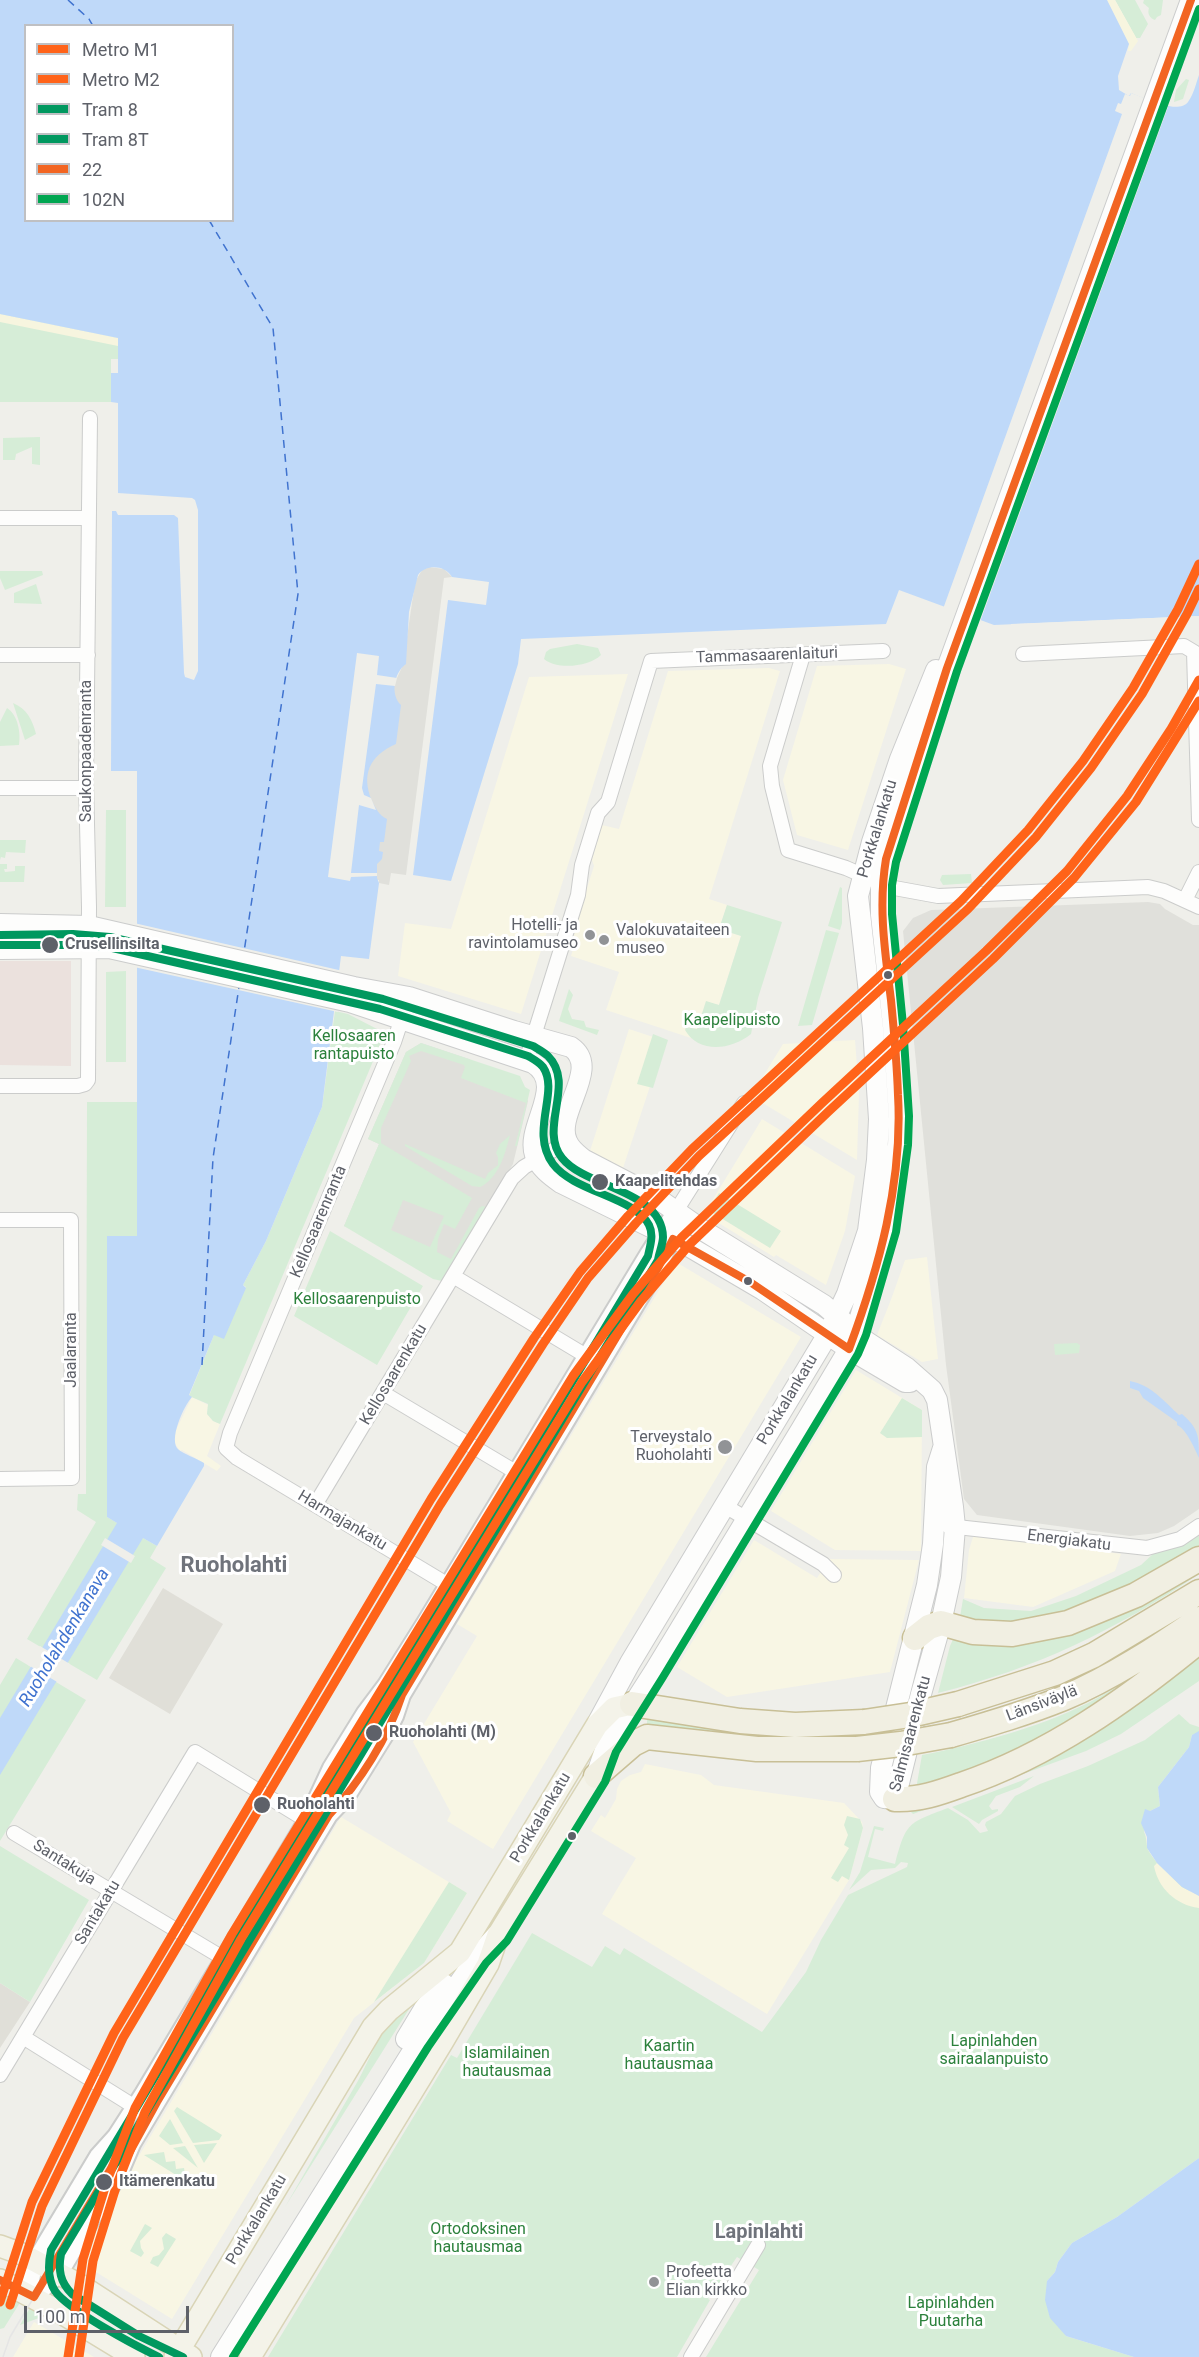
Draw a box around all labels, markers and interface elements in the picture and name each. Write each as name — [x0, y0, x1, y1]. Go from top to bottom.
legend — [24, 24, 234, 222]
text: Metro M1 — [82, 39, 160, 60]
text: Metro M2 — [82, 69, 160, 90]
text: Tram 8 — [82, 99, 138, 120]
text: Tram 8T — [82, 129, 149, 150]
text: 22 — [82, 159, 102, 180]
text: 102N — [82, 189, 125, 210]
street label: Tammasaarenlaituri — [696, 644, 838, 668]
street label: Saukonpaadenranta — [77, 680, 97, 822]
street label: Porkkalankatu — [854, 778, 902, 880]
place label: Hotelli- ja ravintolamuseo — [468, 916, 578, 954]
place label: Valokuvataiteen museo — [616, 921, 730, 959]
marker: Hotelli- ja ravintolamuseo — [583, 928, 597, 942]
marker: Valokuvataiteen museo — [597, 933, 611, 947]
marker: Crusellinsilta — [40, 935, 60, 955]
place label: Crusellinsilta — [65, 935, 159, 955]
unlabelled marker — [882, 969, 894, 981]
park label: Kaapelipuisto — [684, 1011, 780, 1031]
park label: Kellosaaren rantapuisto — [312, 1027, 396, 1065]
street label: Kellosaarenranta — [287, 1163, 351, 1281]
marker: Kaapelitehdas — [590, 1172, 610, 1192]
place label: Kaapelitehdas — [615, 1172, 717, 1192]
unlabelled marker — [742, 1275, 754, 1287]
park label: Kellosaarenpuisto — [293, 1290, 421, 1310]
street label: Jaalaranta — [62, 1312, 82, 1388]
street label: Kellosaarenkatu — [356, 1321, 432, 1429]
street label: Porkkalankatu — [754, 1351, 822, 1449]
place label: Terveystalo Ruoholahti — [630, 1428, 712, 1466]
marker: Terveystalo Ruoholahti — [716, 1438, 734, 1456]
street label: Harmajankatu — [294, 1487, 390, 1555]
street label: Energiakatu — [1026, 1526, 1112, 1556]
district label: Ruoholahti — [181, 1553, 287, 1579]
water label: Ruoholahdenkanava — [15, 1565, 115, 1711]
street label: Salmisaarenkatu — [886, 1674, 936, 1794]
street label: Länsiväylä — [1004, 1682, 1080, 1726]
marker: Ruoholahti (M) — [364, 1723, 384, 1743]
place label: Ruoholahti (M) — [389, 1723, 496, 1743]
street label: Porkkalankatu — [507, 1769, 575, 1867]
marker: Ruoholahti — [252, 1795, 272, 1815]
place label: Ruoholahti — [277, 1795, 355, 1815]
unlabelled marker — [566, 1830, 578, 1842]
street label: Santakuja — [29, 1836, 99, 1890]
street label: Santakatu — [71, 1877, 125, 1949]
park label: Lapinlahden sairaalanpuisto — [940, 2032, 1048, 2070]
park label: Kaartin hautausmaa — [625, 2037, 713, 2075]
park label: Islamilainen hautausmaa — [463, 2044, 551, 2082]
street label: Porkkalankatu — [223, 2171, 291, 2269]
marker: Itämerenkatu — [94, 2172, 114, 2192]
place label: Itämerenkatu — [119, 2172, 215, 2192]
park label: Ortodoksinen hautausmaa — [430, 2220, 526, 2258]
district label: Lapinlahti — [715, 2221, 803, 2245]
place label: Profeetta Elian kirkko — [666, 2263, 747, 2301]
marker: Profeetta Elian kirkko — [647, 2275, 661, 2289]
scale bar — [27, 2294, 192, 2332]
park label: Lapinlahden Puutarha — [908, 2294, 994, 2332]
text: 100 m — [35, 2306, 86, 2327]

